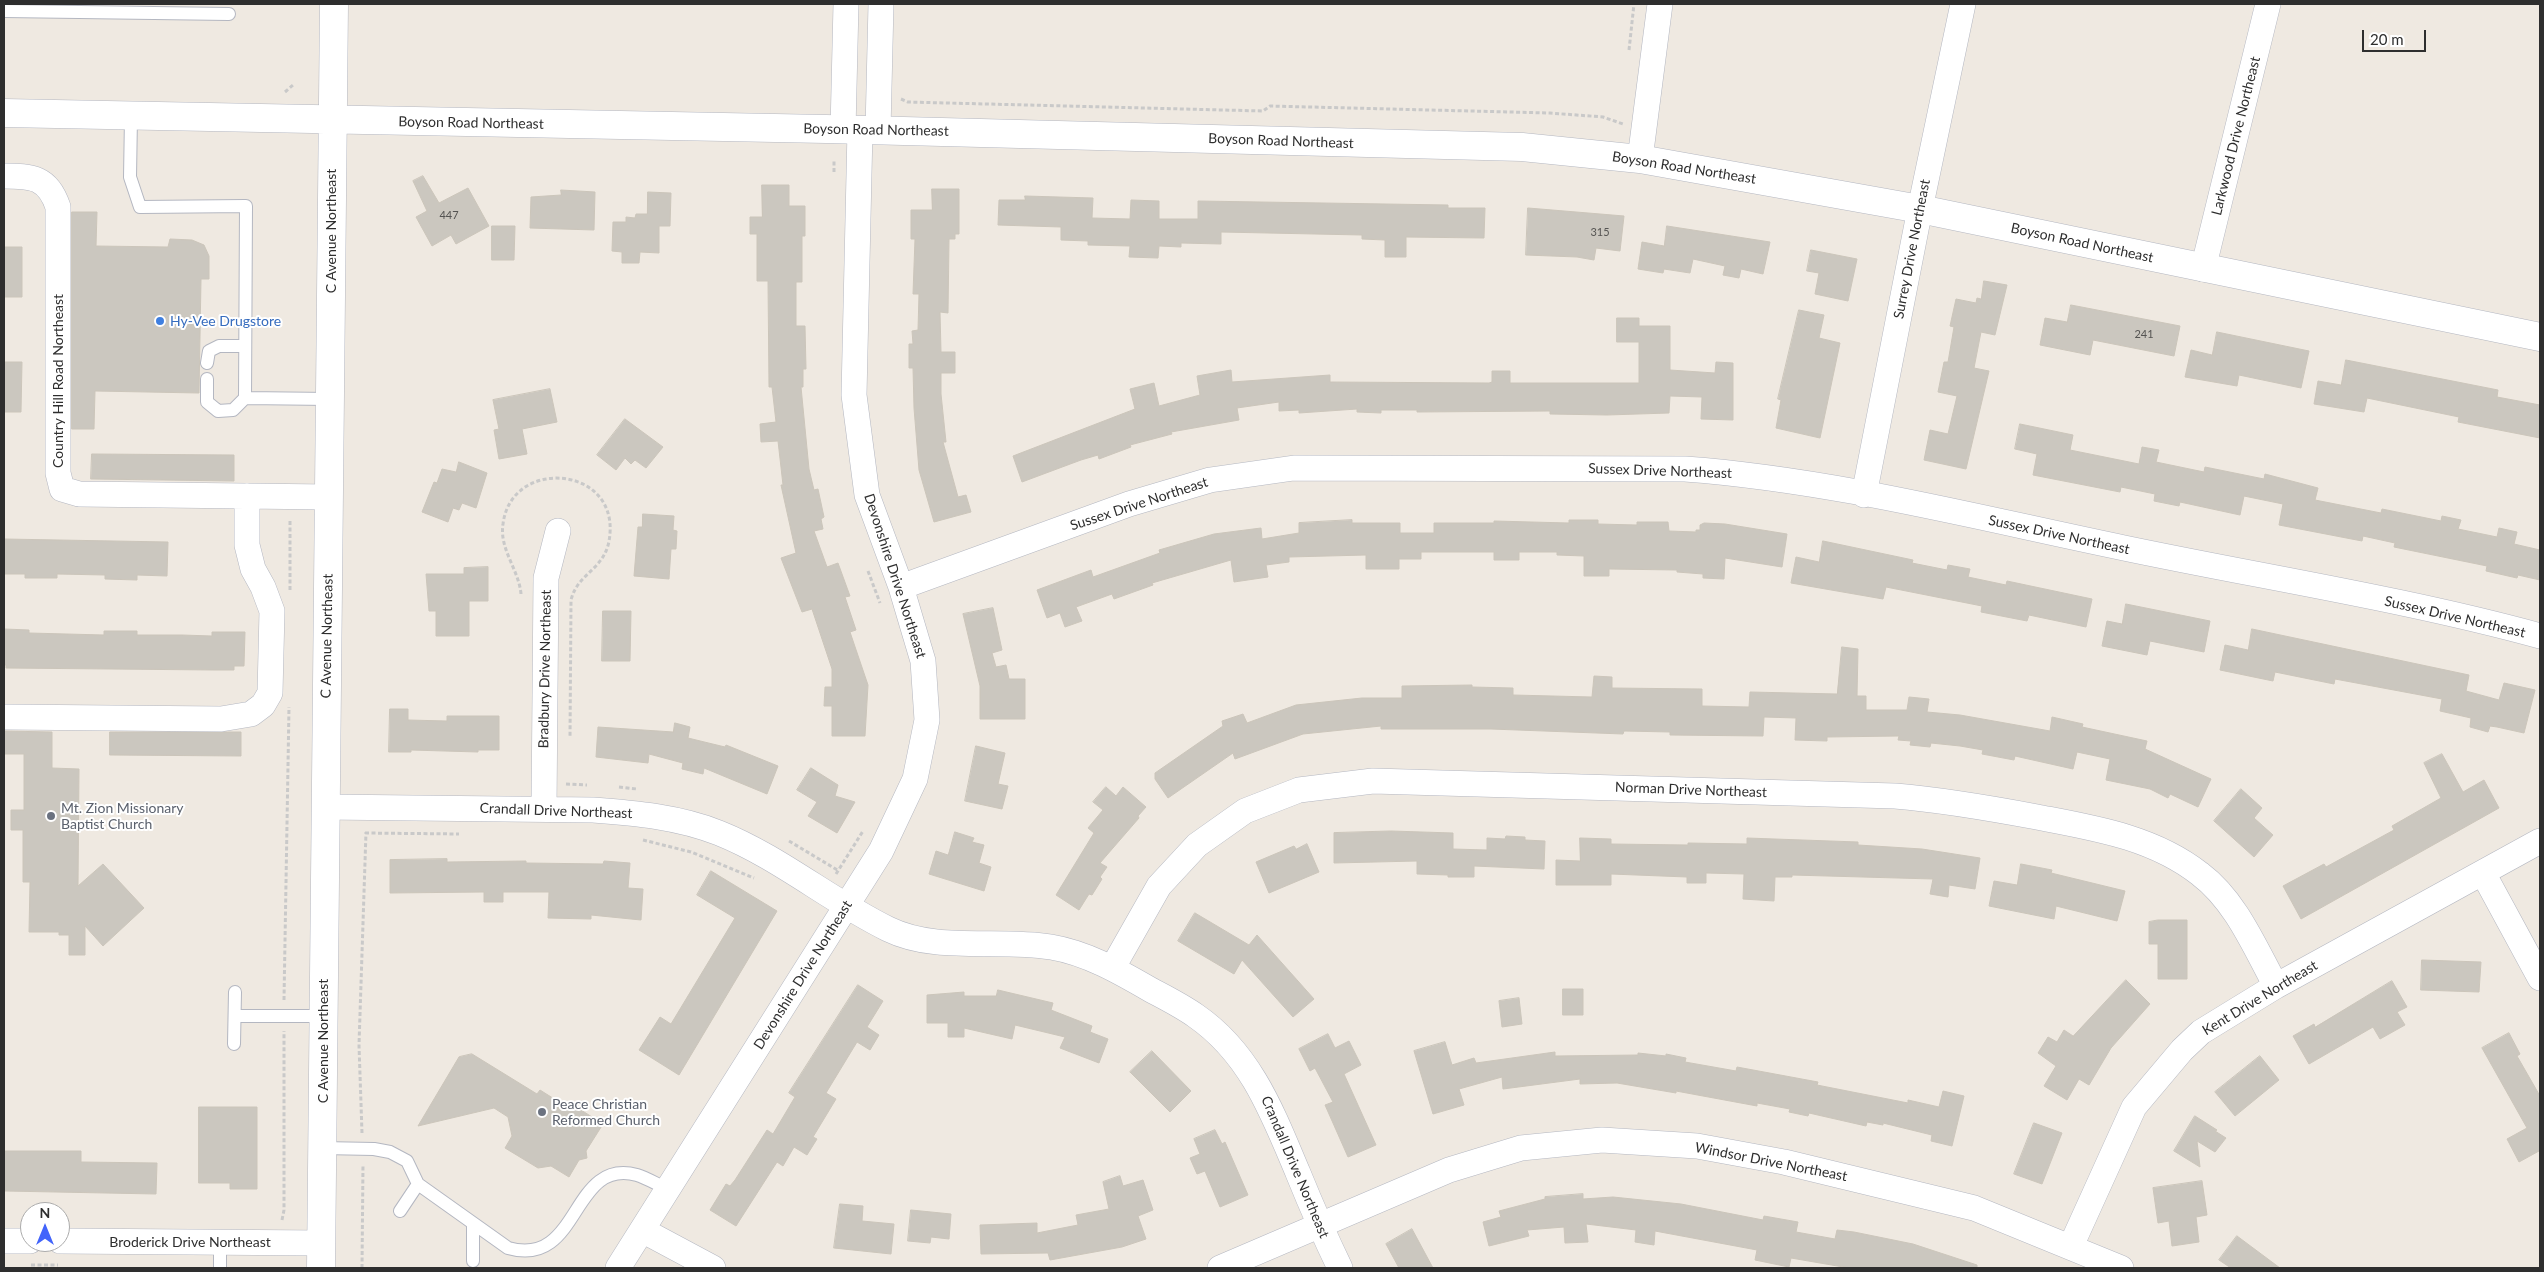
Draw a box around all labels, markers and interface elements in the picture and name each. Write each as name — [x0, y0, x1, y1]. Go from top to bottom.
scale bar — [2364, 20, 2428, 52]
text: 20 m — [2370, 30, 2404, 48]
street label: Larkwood Drive Northeast — [2208, 55, 2264, 217]
street label: Boyson Road Northeast — [398, 113, 544, 133]
street label: Boyson Road Northeast — [803, 120, 949, 140]
street label: Boyson Road Northeast — [1208, 130, 1354, 152]
street label: Boyson Road Northeast — [1611, 148, 1757, 188]
street label: C Avenue Northeast — [323, 169, 339, 293]
street label: Surrey Drive Northeast — [1890, 178, 1934, 320]
house number: 447 — [439, 208, 459, 222]
street label: Boyson Road Northeast — [2009, 220, 2155, 266]
house number: 315 — [1590, 225, 1610, 239]
street label: Country Hill Road Northeast — [50, 294, 66, 468]
place label: Hy-Vee Drugstore — [170, 313, 281, 329]
marker: Hy-Vee Drugstore — [154, 315, 166, 327]
house number: 241 — [2134, 327, 2154, 341]
street label: Sussex Drive Northeast — [1588, 460, 1732, 482]
street label: Sussex Drive Northeast — [1068, 474, 1210, 534]
street label: Devonshire Drive Northeast — [860, 491, 930, 661]
street label: Sussex Drive Northeast — [1987, 512, 2131, 558]
street label: C Avenue Northeast — [318, 574, 336, 698]
street label: Bradbury Drive Northeast — [535, 589, 555, 749]
street label: Sussex Drive Northeast — [2383, 593, 2527, 641]
street label: Norman Drive Northeast — [1615, 779, 1767, 801]
place label: Mt. Zion Missionary Baptist Church — [61, 800, 184, 832]
street label: Crandall Drive Northeast — [479, 800, 633, 822]
marker: Mt. Zion Missionary Baptist Church — [45, 810, 57, 822]
street label: Devonshire Drive Northeast — [750, 897, 856, 1053]
street label: Kent Drive Northeast — [2199, 957, 2321, 1039]
street label: C Avenue Northeast — [315, 979, 331, 1103]
street label: Crandall Drive Northeast — [1257, 1093, 1333, 1241]
place label: Peace Christian Reformed Church — [552, 1096, 660, 1128]
marker: Peace Christian Reformed Church — [536, 1106, 548, 1118]
street label: Windsor Drive Northeast — [1693, 1139, 1849, 1185]
north arrow — [20, 1202, 70, 1252]
text: N — [40, 1204, 50, 1221]
street label: Broderick Drive Northeast — [109, 1234, 271, 1250]

